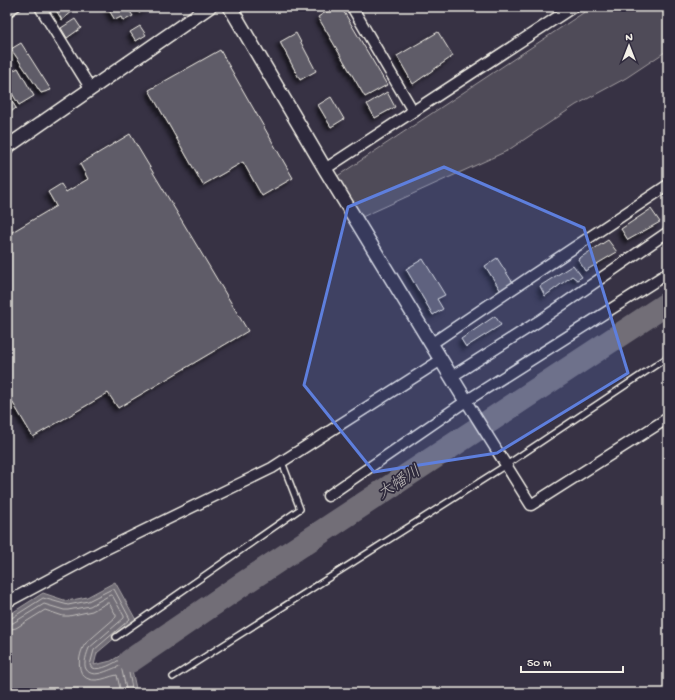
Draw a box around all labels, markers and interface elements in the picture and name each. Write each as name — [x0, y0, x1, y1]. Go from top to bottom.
north arrow — [609, 26, 649, 66]
text: N — [625, 32, 633, 44]
water label: 大幡川 — [374, 462, 425, 505]
scale bar — [521, 648, 623, 674]
text: 50 m — [527, 657, 552, 671]

